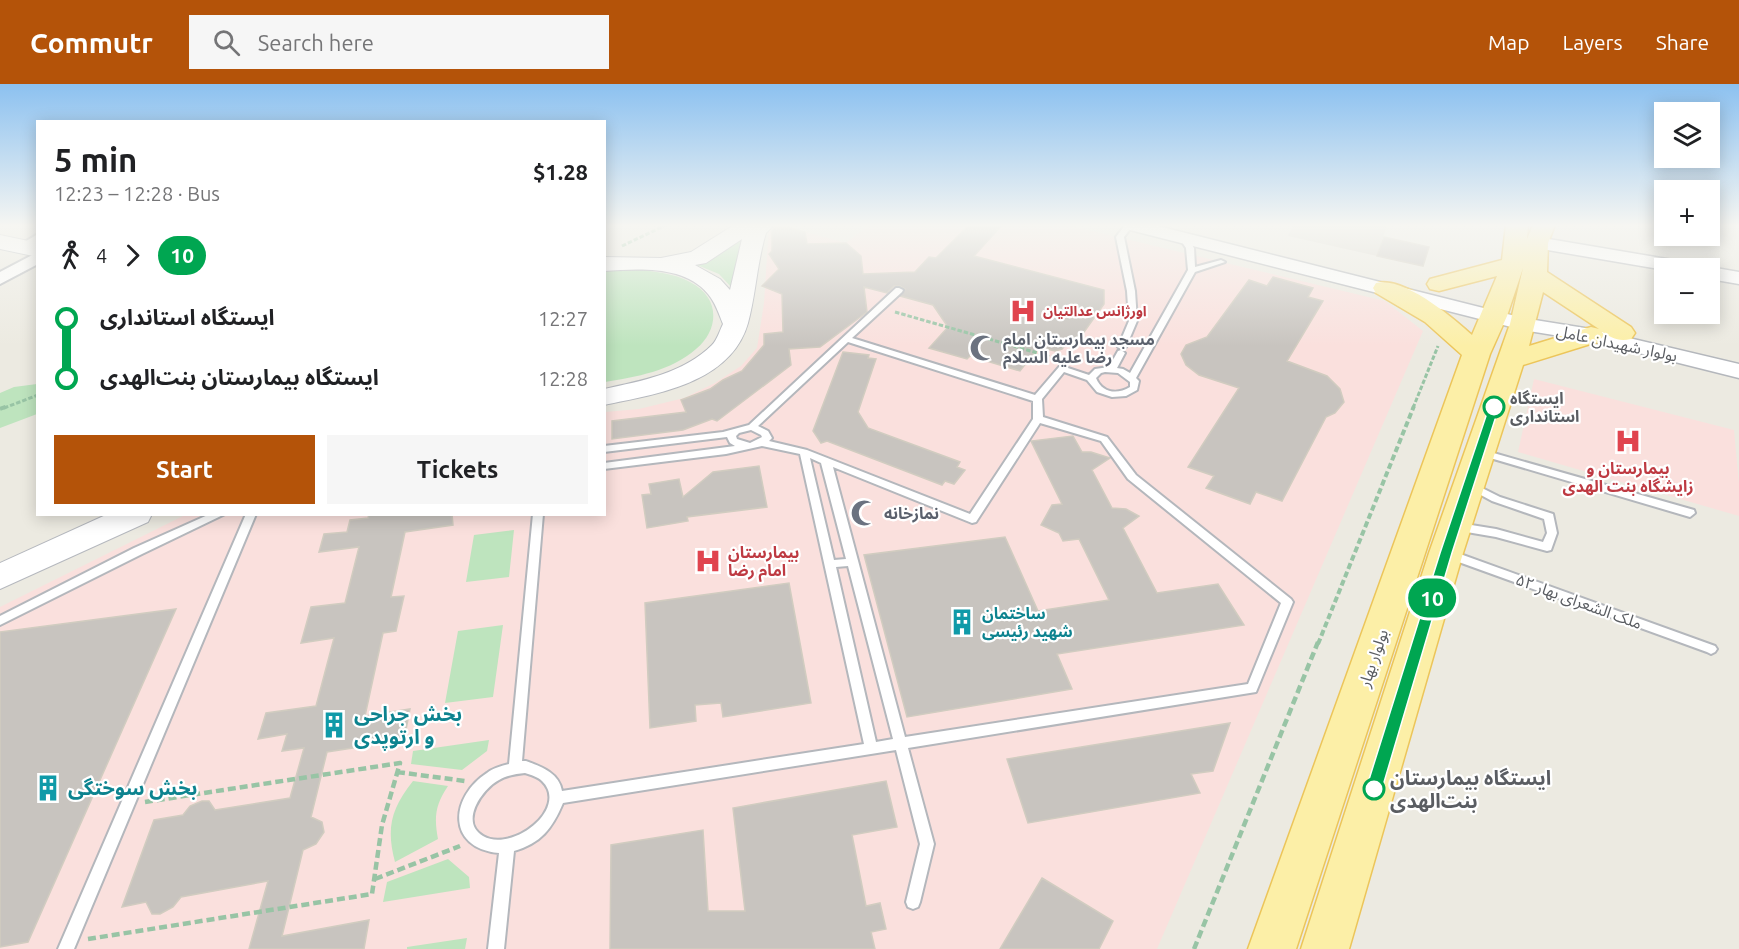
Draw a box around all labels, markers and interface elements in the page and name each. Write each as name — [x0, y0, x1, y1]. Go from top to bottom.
search box — [189, 15, 609, 69]
icon: search — [210, 26, 243, 59]
text: Commutr — [30, 27, 153, 58]
text: Search here — [258, 30, 374, 55]
text: Map — [1488, 30, 1529, 54]
text: Layers — [1562, 30, 1623, 54]
text: Share — [1656, 30, 1709, 54]
map controls — [1654, 102, 1720, 324]
button: layers — [1654, 102, 1720, 168]
text: 5 min — [54, 141, 137, 178]
text: $1.28 — [533, 159, 588, 184]
button: + — [1654, 180, 1720, 246]
text: 12:23 – 12:28 · Bus — [54, 182, 220, 205]
icon: walk — [54, 239, 87, 272]
icon: forward — [116, 239, 149, 272]
text: 10 — [170, 243, 194, 267]
text: 4 — [96, 244, 107, 267]
button: − — [1654, 258, 1720, 324]
hospital icon: اورژانس عدالتیان — [1008, 296, 1038, 326]
place label: اورژانس عدالتیان — [1043, 303, 1147, 320]
text: ایستگاه استانداری — [100, 304, 275, 329]
text: 12:27 — [538, 307, 588, 330]
street label: بولوار شهیدان عامل — [1555, 321, 1679, 366]
place label: مسجد بیمارستان امام رضا علیه السلام — [1003, 330, 1155, 369]
mosque icon: مسجد بیمارستان امام رضا علیه السلام — [968, 333, 998, 363]
text: ایستگاه بیمارستان بنت‌الهدی — [100, 364, 379, 389]
text: 12:28 — [538, 367, 588, 390]
place label: ایستگاه استانداری — [1510, 389, 1579, 426]
marker: ایستگاه استانداری — [1483, 396, 1505, 418]
hospital icon: بیمارستان و زایشگاه بنت الهدی — [1613, 426, 1643, 456]
button: Start — [54, 435, 315, 504]
button: Tickets — [327, 435, 588, 504]
place label: بیمارستان و زایشگاه بنت الهدی — [1563, 459, 1693, 496]
mosque icon: نمازخانه — [849, 498, 879, 528]
place label: نمازخانه — [884, 504, 939, 523]
place label: بیمارستان امام رضا — [728, 543, 799, 582]
hospital icon: بیمارستان امام رضا — [693, 546, 723, 576]
street label: ملک الشعرای بهار ۵۲ — [1513, 570, 1645, 633]
line badge: 10 — [1405, 578, 1459, 618]
text: 10 — [1420, 586, 1444, 610]
place label: ساختمان شهید رئیسی — [982, 604, 1073, 641]
building icon: ساختمان شهید رئیسی — [947, 607, 977, 637]
street label: بولوار بهار — [1354, 627, 1392, 691]
place label: بخش جراحی و ارتوپدی — [354, 702, 462, 751]
building icon: بخش جراحی و ارتوپدی — [319, 710, 349, 740]
place label: ایستگاه بیمارستان بنت‌الهدی — [1390, 766, 1551, 813]
building icon: بخش سوختگی — [33, 773, 63, 803]
place label: بخش سوختگی — [68, 776, 197, 800]
marker: ایستگاه بیمارستان بنت‌الهدی — [1363, 778, 1385, 800]

